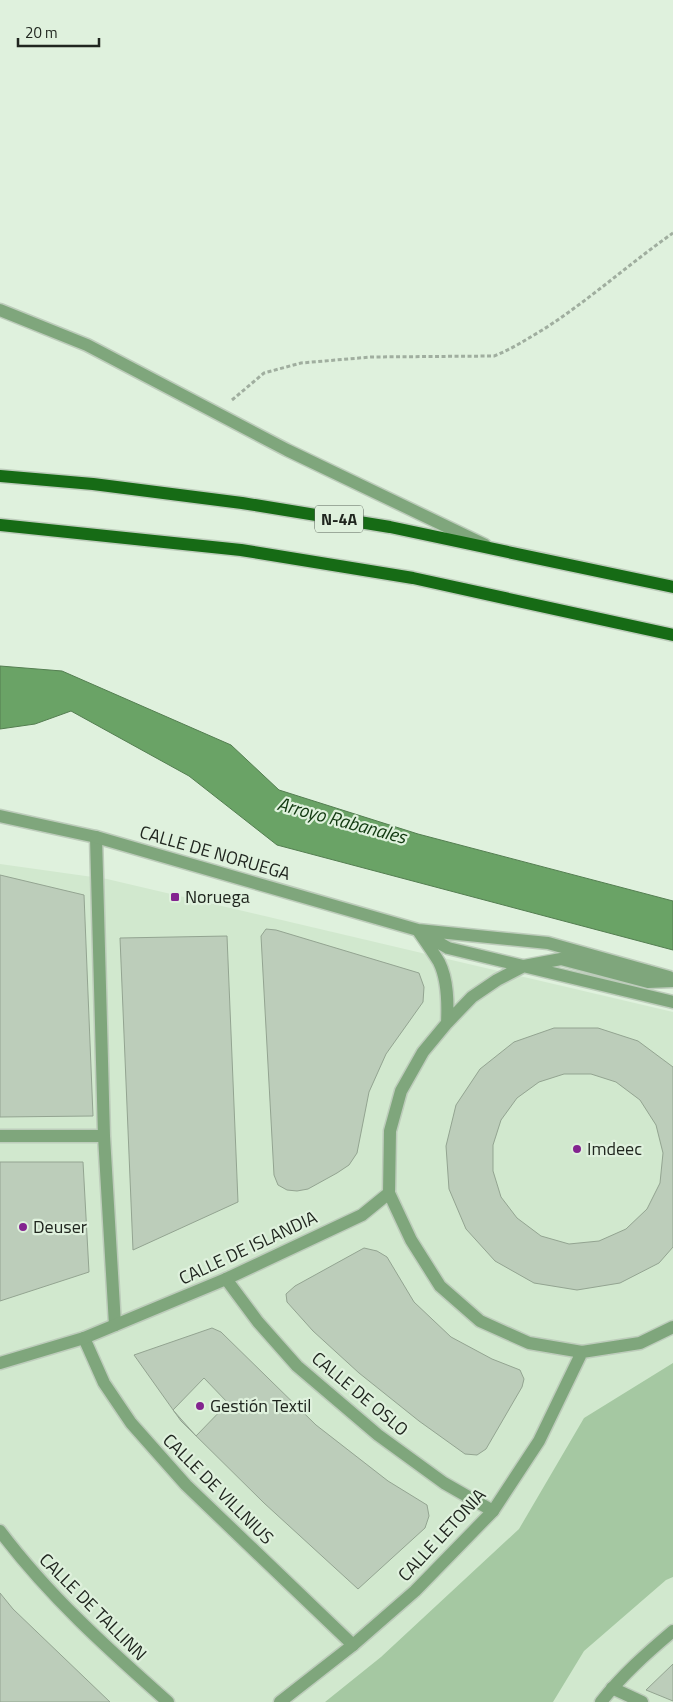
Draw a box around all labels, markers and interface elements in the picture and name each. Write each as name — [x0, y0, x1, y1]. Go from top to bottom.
scale bar — [18, 15, 99, 47]
text: 20 m — [25, 21, 58, 44]
road number: N-4A — [315, 506, 363, 532]
water label: Arroyo Rabanales — [274, 788, 412, 851]
street label: CALLE DE NORUEGA — [137, 818, 294, 887]
place label: Noruega — [185, 883, 250, 910]
marker: Noruega — [169, 891, 181, 903]
place label: Imdeec — [587, 1135, 642, 1162]
marker: Imdeec — [571, 1143, 583, 1155]
street label: CALLE DE ISLANDIA — [174, 1204, 322, 1291]
place label: Deuser — [33, 1213, 87, 1240]
marker: Deuser — [17, 1221, 29, 1233]
street label: CALLE DE OSLO — [306, 1345, 415, 1442]
place label: Gestión Textil — [210, 1392, 311, 1419]
marker: Gestión Textil — [194, 1400, 206, 1412]
street label: CALLE DE VILLNIUS — [157, 1427, 280, 1550]
street label: CALLE LETONIA — [391, 1482, 492, 1587]
street label: CALLE DE TALLINN — [33, 1547, 153, 1667]

